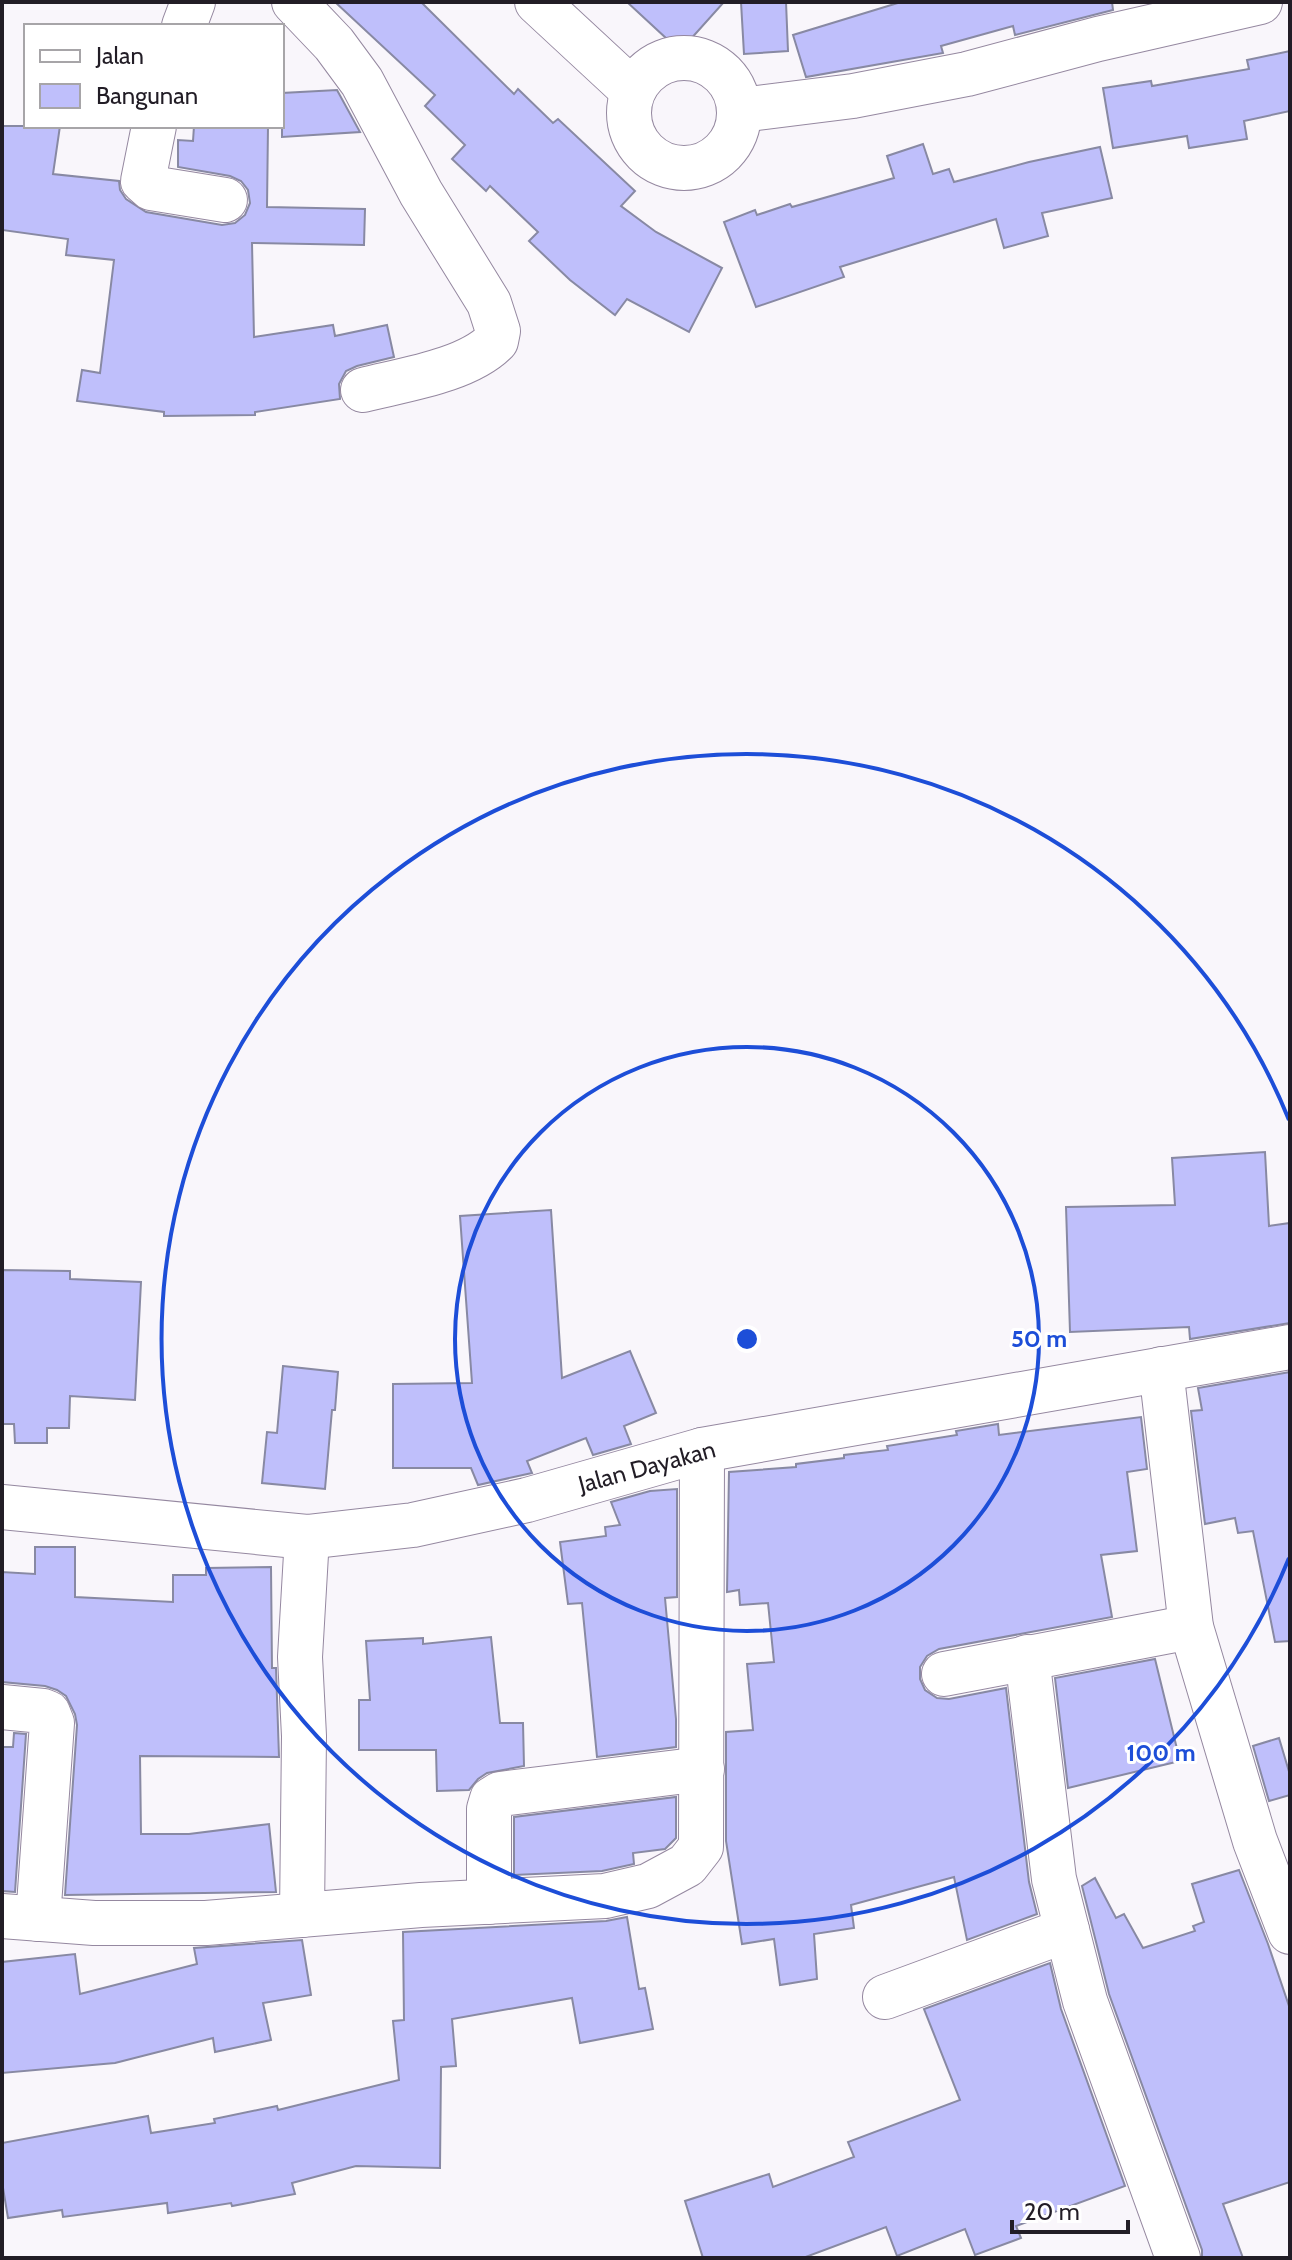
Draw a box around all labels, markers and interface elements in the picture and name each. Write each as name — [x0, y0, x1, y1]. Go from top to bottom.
legend — [24, 24, 284, 128]
text: Jalan — [95, 41, 144, 70]
text: Bangunan — [96, 81, 198, 110]
text: 50 m — [1011, 1324, 1067, 1353]
centre of rings — [733, 1325, 761, 1353]
street label: Jalan Dayakan — [574, 1434, 719, 1499]
text: 100 m — [1126, 1738, 1196, 1767]
scale bar — [1012, 2184, 1128, 2234]
text: 20 m — [1024, 2197, 1080, 2226]

